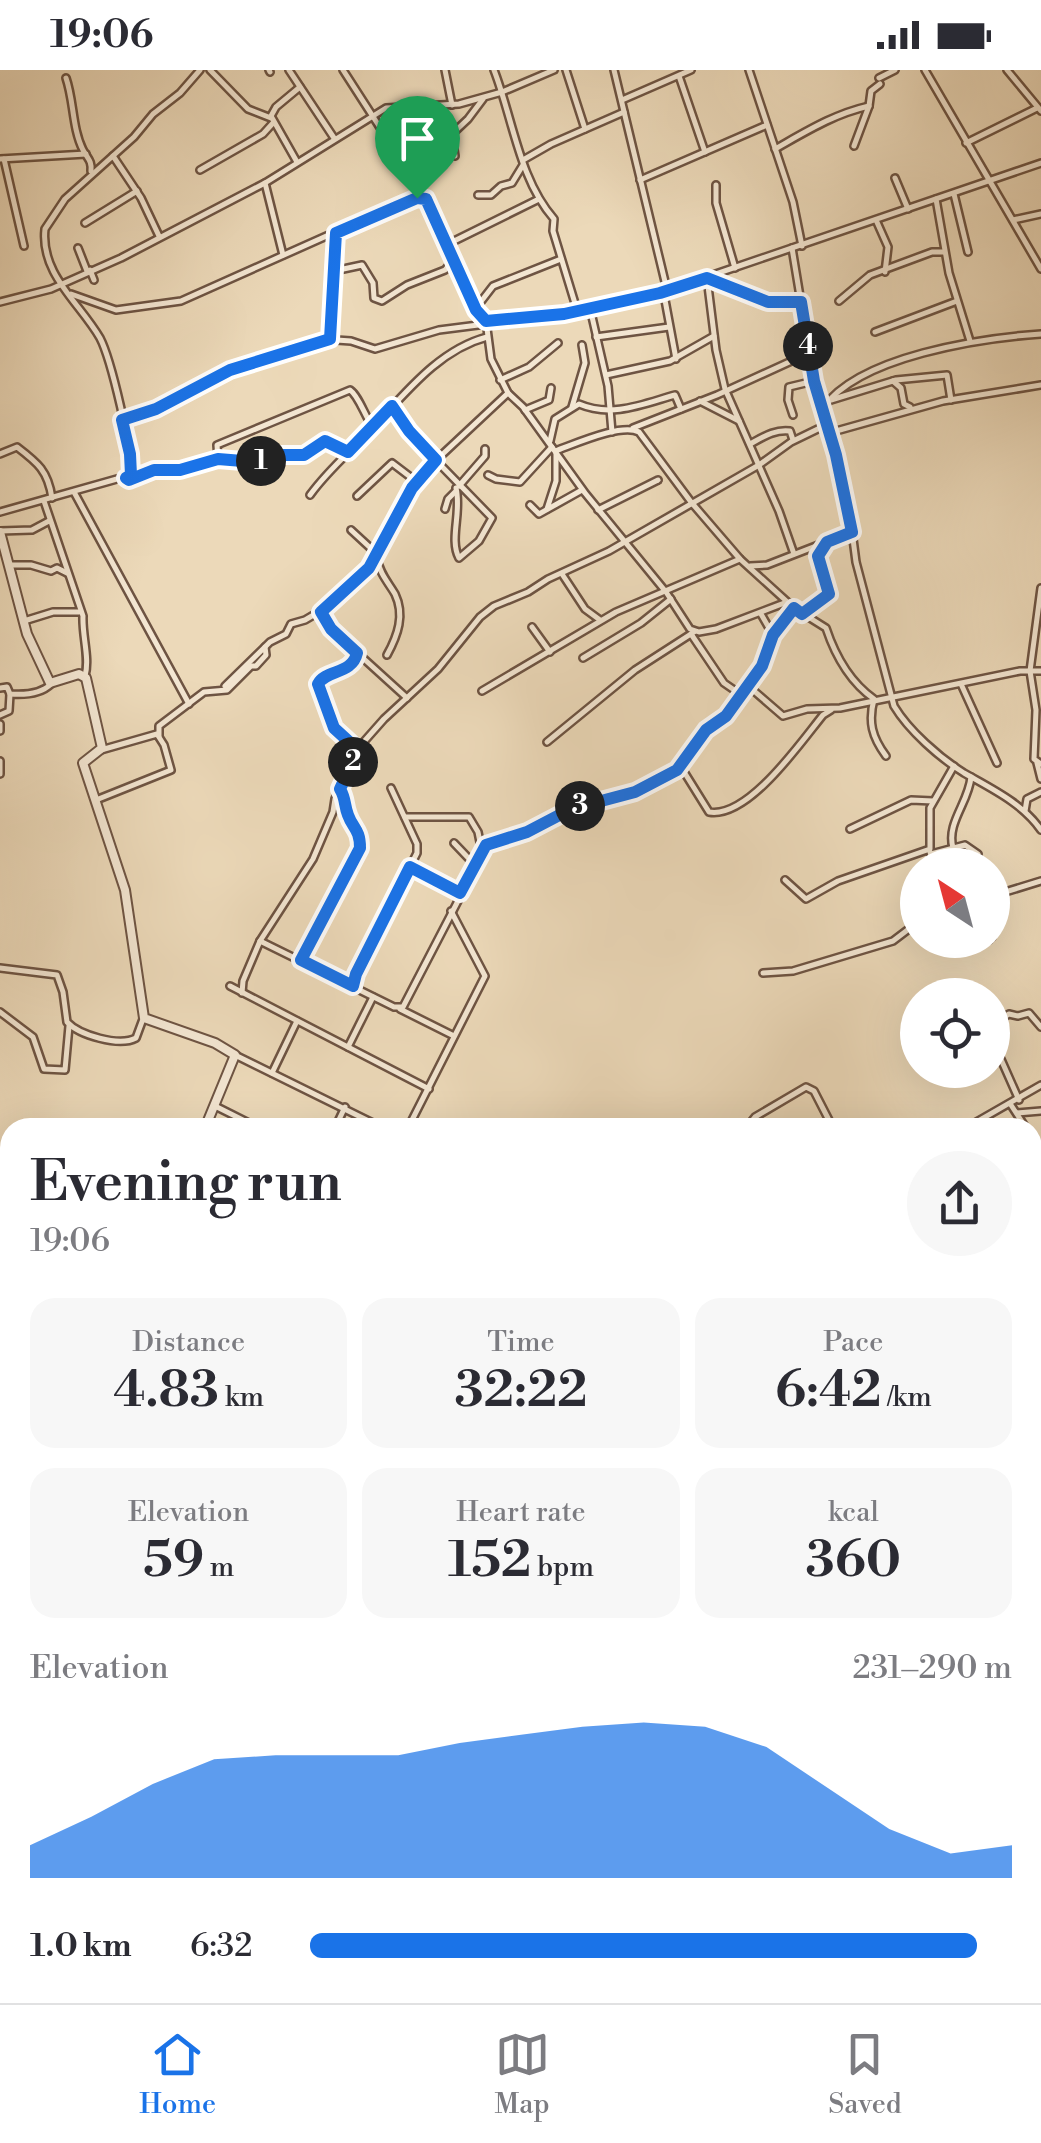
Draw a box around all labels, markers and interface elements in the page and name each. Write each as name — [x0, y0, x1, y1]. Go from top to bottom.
text: 19:06 — [50, 12, 154, 59]
pin — [375, 96, 460, 199]
icon: arrive — [390, 111, 445, 166]
pin: 4 — [783, 321, 833, 371]
text: 4 — [799, 328, 817, 363]
pin: 1 — [236, 436, 286, 486]
text: 1 — [254, 443, 268, 478]
pin: 2 — [328, 737, 378, 787]
text: 2 — [344, 744, 362, 779]
pin: 3 — [555, 781, 605, 831]
text: 3 — [572, 788, 588, 823]
north arrow — [900, 848, 1010, 958]
map controls — [900, 848, 1010, 1088]
button: locate — [900, 978, 1010, 1088]
text: Evening run — [30, 1149, 342, 1218]
button: share — [907, 1151, 1012, 1256]
text: 19:06 — [30, 1221, 110, 1261]
text: Distance — [132, 1325, 245, 1360]
text: Time — [487, 1325, 555, 1360]
text: Pace — [823, 1325, 883, 1360]
text: 4.83 — [113, 1360, 219, 1422]
text: 32:22 — [454, 1360, 588, 1422]
text: 6:42 — [775, 1360, 882, 1422]
text: km — [219, 1380, 264, 1415]
text: /km — [882, 1380, 932, 1415]
text: Elevation — [128, 1495, 249, 1530]
text: Heart rate — [456, 1495, 586, 1530]
text: kcal — [828, 1495, 879, 1530]
text: 59 — [143, 1530, 204, 1592]
text: 152 — [448, 1530, 531, 1592]
text: 360 — [806, 1530, 901, 1592]
text: m — [204, 1550, 234, 1585]
text: bpm — [531, 1550, 594, 1585]
text: Elevation — [30, 1648, 169, 1688]
text: 231–290 m — [852, 1648, 1012, 1688]
text: 1.0 km — [30, 1926, 132, 1966]
text: 6:32 — [190, 1926, 253, 1966]
tab: Home — [139, 2027, 216, 2122]
tab: Map — [495, 2027, 550, 2122]
tab: Saved — [828, 2027, 902, 2122]

